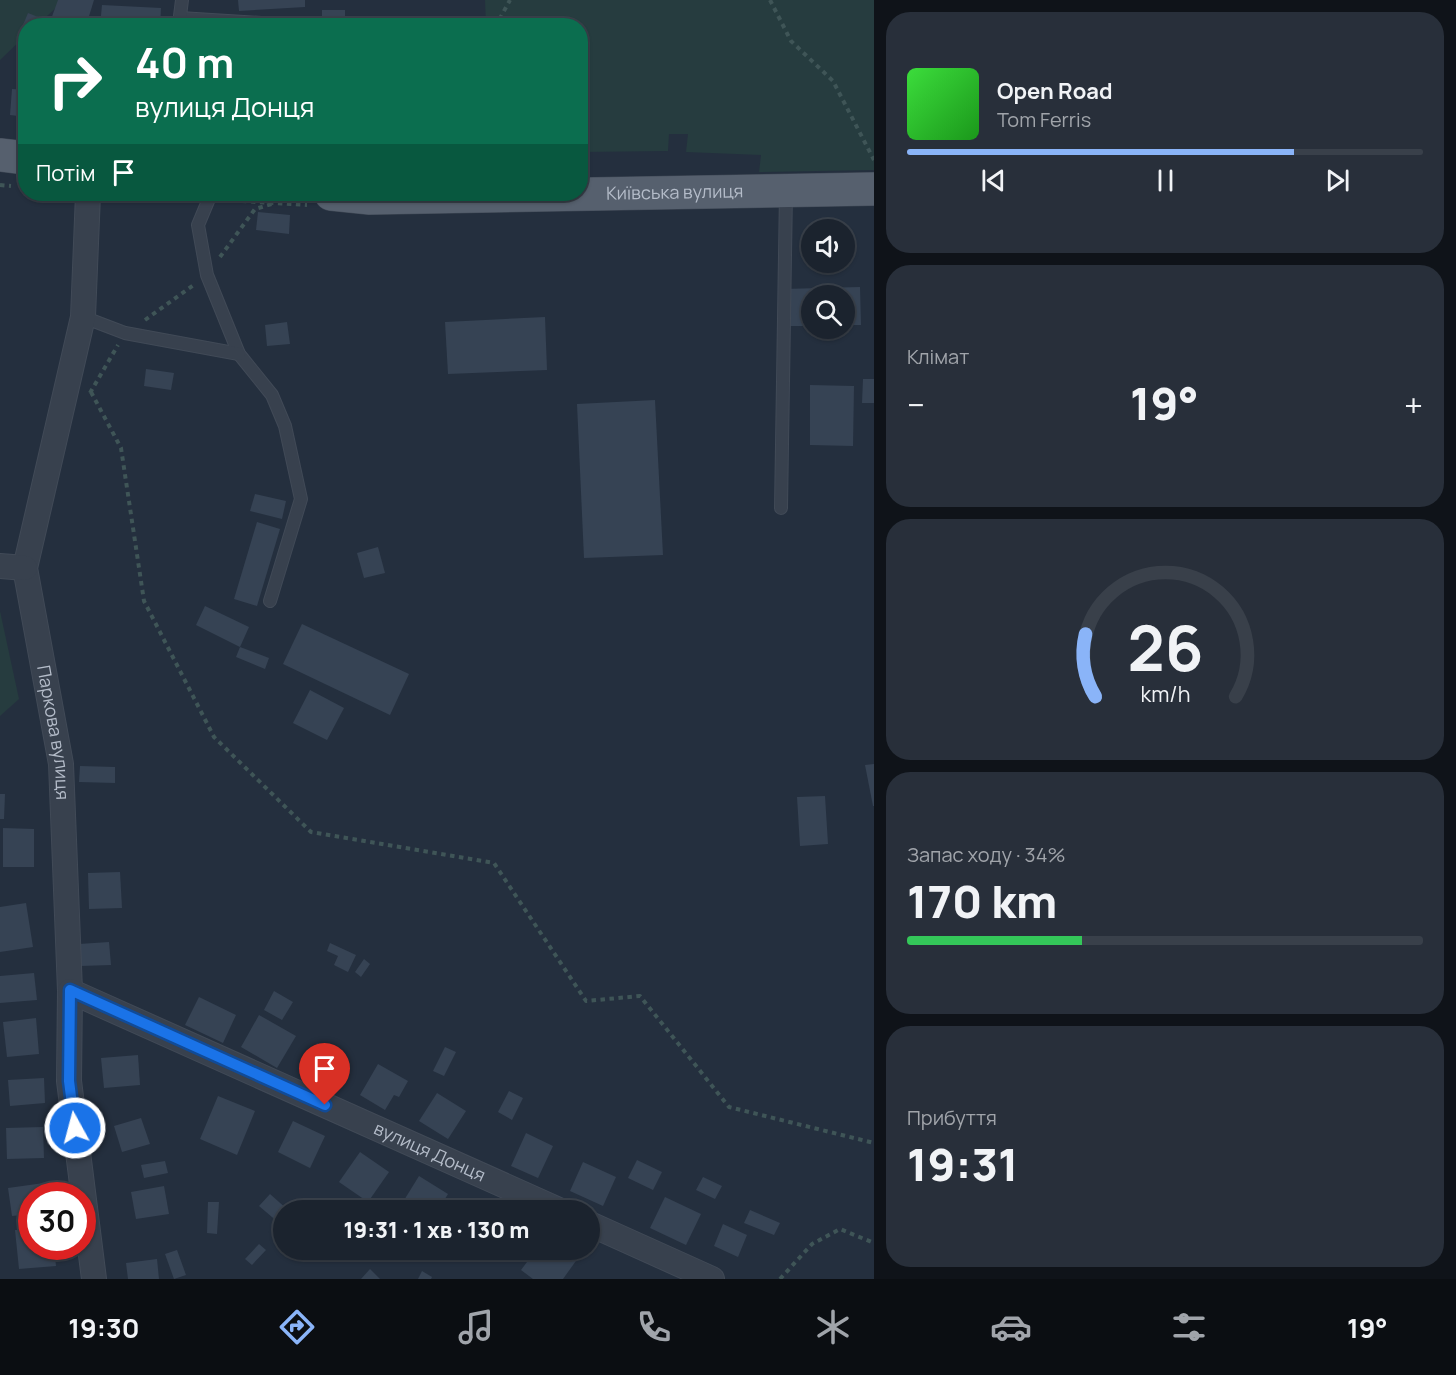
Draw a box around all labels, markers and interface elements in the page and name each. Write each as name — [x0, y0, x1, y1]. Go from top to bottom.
text: 40 m — [135, 33, 234, 91]
icon: right — [36, 42, 114, 120]
text: Open Road — [997, 76, 1112, 106]
text: вулиця Донця — [135, 88, 314, 125]
text: Tom Ferris — [997, 106, 1091, 133]
icon: arrive — [107, 156, 140, 189]
text: Потім — [36, 158, 95, 188]
icon: previous — [977, 164, 1010, 197]
icon: pause — [1149, 164, 1182, 197]
icon: next — [1321, 164, 1354, 197]
street label: Київська вулиця — [606, 178, 744, 205]
map controls — [801, 219, 855, 339]
button: sound — [801, 219, 855, 273]
button: search — [801, 285, 855, 339]
text: Клімат — [907, 343, 969, 370]
text: 19° — [1130, 372, 1199, 434]
text: − — [907, 382, 925, 427]
text: + — [1404, 382, 1423, 427]
text: 26 — [1127, 604, 1203, 690]
street label: Паркова вулиця — [32, 663, 75, 801]
text: km/h — [1140, 679, 1190, 708]
text: Запас ходу · 34% — [907, 841, 1066, 868]
text: 170 km — [907, 870, 1057, 932]
pin — [299, 1043, 350, 1105]
icon: arrive — [308, 1052, 341, 1085]
position arrow — [43, 1096, 107, 1160]
text: Прибуття — [907, 1104, 997, 1131]
street label: вулиця Донця — [370, 1116, 490, 1187]
text: 19:31 — [907, 1133, 1019, 1195]
speed limit sign: 30 — [18, 1182, 96, 1260]
text: 19:31 · 1 хв · 130 m — [343, 1215, 530, 1245]
icon: directions — [276, 1306, 318, 1348]
icon: music — [455, 1306, 497, 1348]
icon: phone — [633, 1306, 675, 1348]
icon: climate — [812, 1306, 854, 1348]
icon: car — [990, 1306, 1032, 1348]
icon: filters — [1168, 1306, 1210, 1348]
text: 19:30 — [68, 1309, 140, 1346]
text: 19° — [1347, 1309, 1388, 1346]

